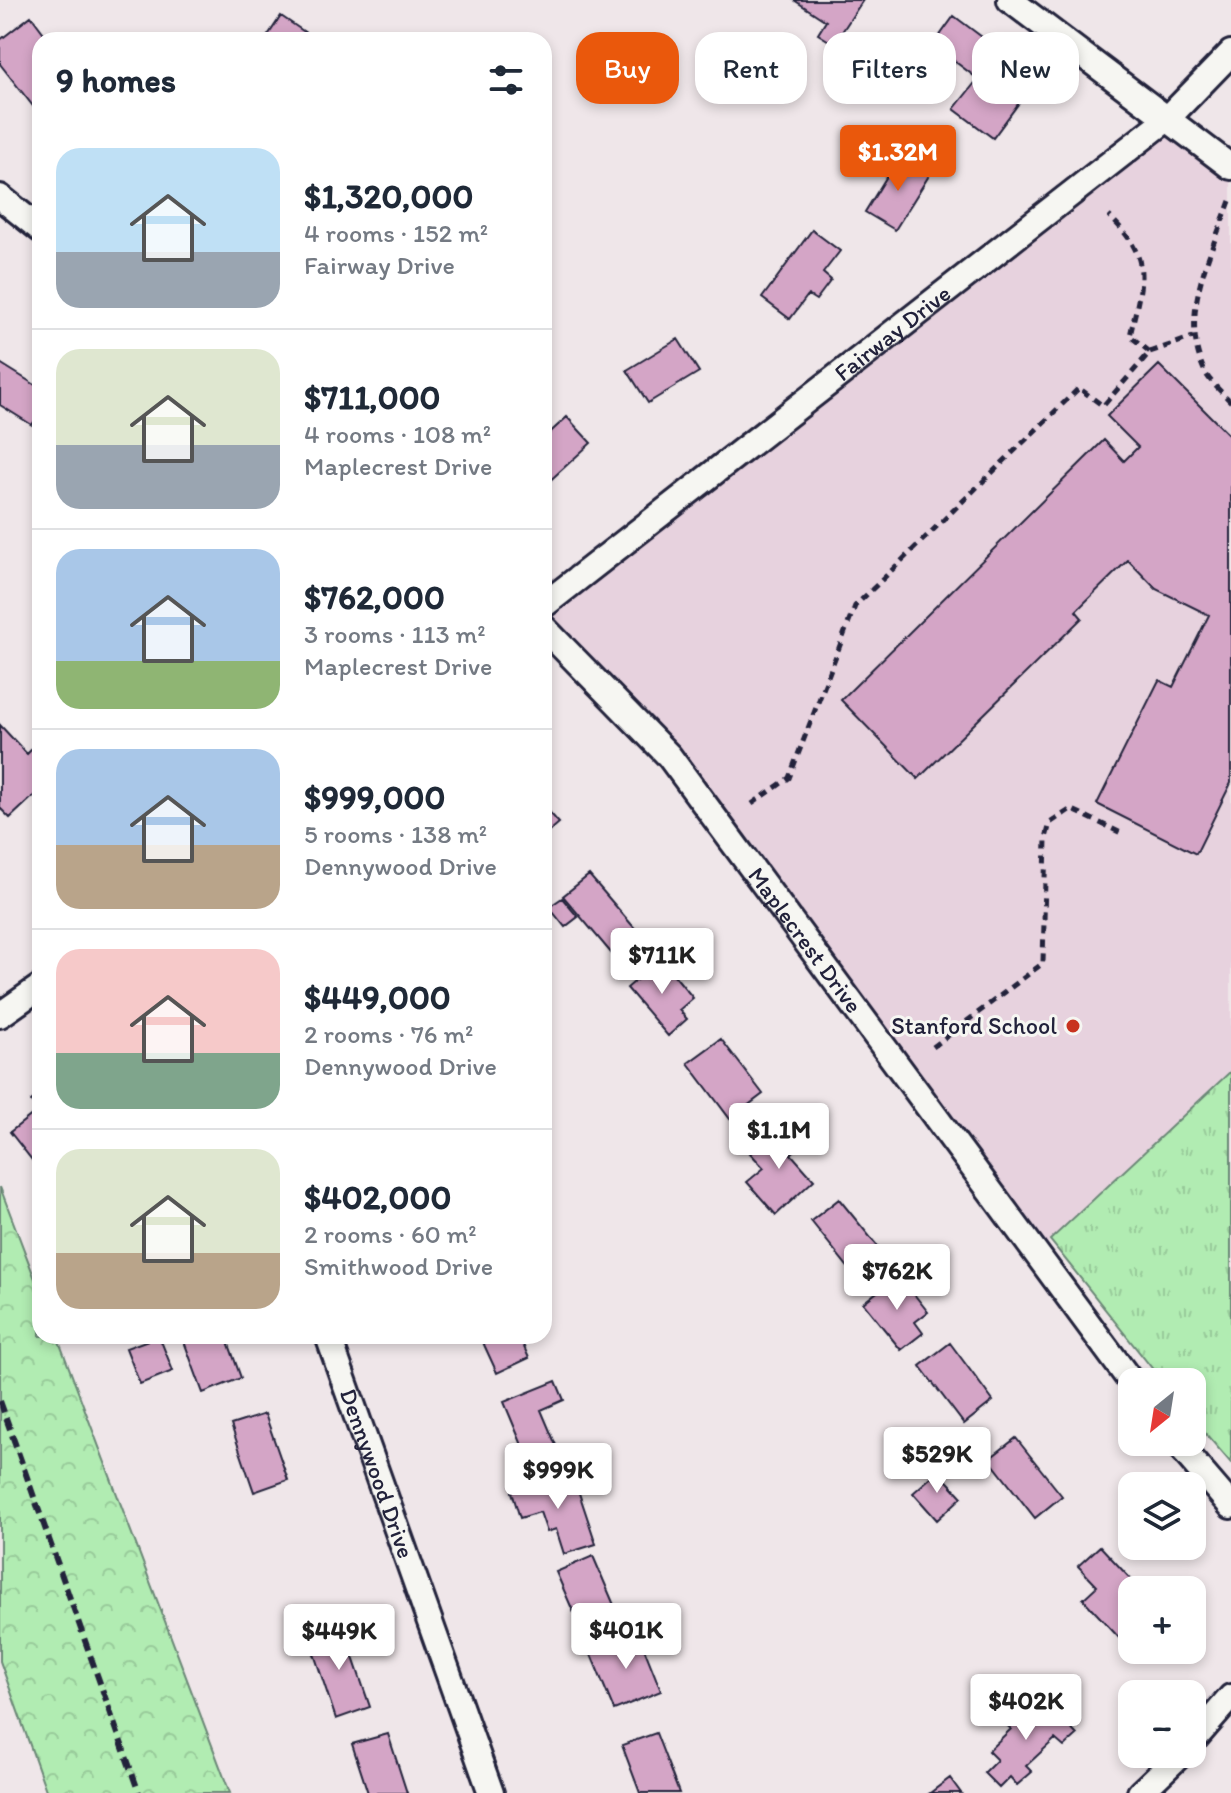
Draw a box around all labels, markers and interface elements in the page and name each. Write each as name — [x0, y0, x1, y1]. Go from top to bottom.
chip: Buy — [576, 32, 679, 104]
chip: Rent — [695, 32, 807, 104]
chip: Filters — [823, 32, 956, 104]
chip: New — [972, 32, 1079, 104]
icon: filters — [484, 58, 528, 102]
text: 9 homes — [56, 60, 176, 101]
pin: $1.32M — [833, 125, 963, 193]
text: $1.32M — [858, 135, 938, 167]
text: $1,320,000 — [304, 176, 473, 217]
icon: home — [120, 180, 216, 276]
text: 4 rooms · 152 m² — [304, 217, 488, 249]
text: Fairway Drive — [304, 249, 455, 281]
street label: Fairway Drive — [828, 278, 956, 387]
text: $711,000 — [304, 377, 441, 418]
icon: home — [120, 381, 216, 477]
text: 4 rooms · 108 m² — [304, 418, 491, 450]
text: Maplecrest Drive — [304, 450, 492, 482]
text: $762,000 — [304, 577, 445, 618]
icon: home — [120, 581, 216, 677]
text: 3 rooms · 113 m² — [304, 618, 486, 650]
text: Maplecrest Drive — [304, 650, 492, 682]
text: $999,000 — [304, 777, 445, 818]
icon: home — [120, 781, 216, 877]
text: 5 rooms · 138 m² — [304, 818, 487, 850]
text: Dennywood Drive — [304, 850, 497, 882]
street label: Maplecrest Drive — [742, 861, 869, 1019]
pin: $711K — [606, 928, 718, 996]
text: $711K — [629, 938, 695, 970]
text: $449,000 — [304, 977, 451, 1018]
icon: home — [120, 981, 216, 1077]
place label: Stanford School — [891, 1011, 1057, 1040]
marker: Stanford School — [1064, 1017, 1082, 1035]
text: 2 rooms · 76 m² — [304, 1018, 473, 1050]
text: Dennywood Drive — [304, 1050, 497, 1082]
pin: $1.1M — [723, 1103, 835, 1171]
text: $1.1M — [747, 1113, 811, 1145]
text: $402,000 — [304, 1177, 451, 1218]
icon: home — [120, 1181, 216, 1277]
text: 2 rooms · 60 m² — [304, 1218, 477, 1250]
pin: $762K — [841, 1244, 953, 1312]
text: Smithwood Drive — [304, 1250, 493, 1282]
text: $762K — [862, 1254, 932, 1286]
north arrow — [1118, 1368, 1206, 1456]
map controls — [1118, 1368, 1206, 1768]
street label: Dennywood Drive — [334, 1385, 421, 1562]
pin: $529K — [881, 1427, 993, 1495]
text: $529K — [902, 1437, 972, 1469]
pin: $999K — [502, 1443, 614, 1511]
text: $999K — [523, 1453, 593, 1485]
button: layers — [1118, 1472, 1206, 1560]
button: + — [1118, 1576, 1206, 1664]
pin: $401K — [570, 1603, 682, 1671]
pin: $449K — [283, 1604, 395, 1672]
text: $401K — [589, 1613, 663, 1645]
text: $449K — [302, 1614, 376, 1646]
pin: $402K — [970, 1674, 1082, 1742]
button: − — [1118, 1680, 1206, 1768]
text: $402K — [988, 1684, 1064, 1716]

